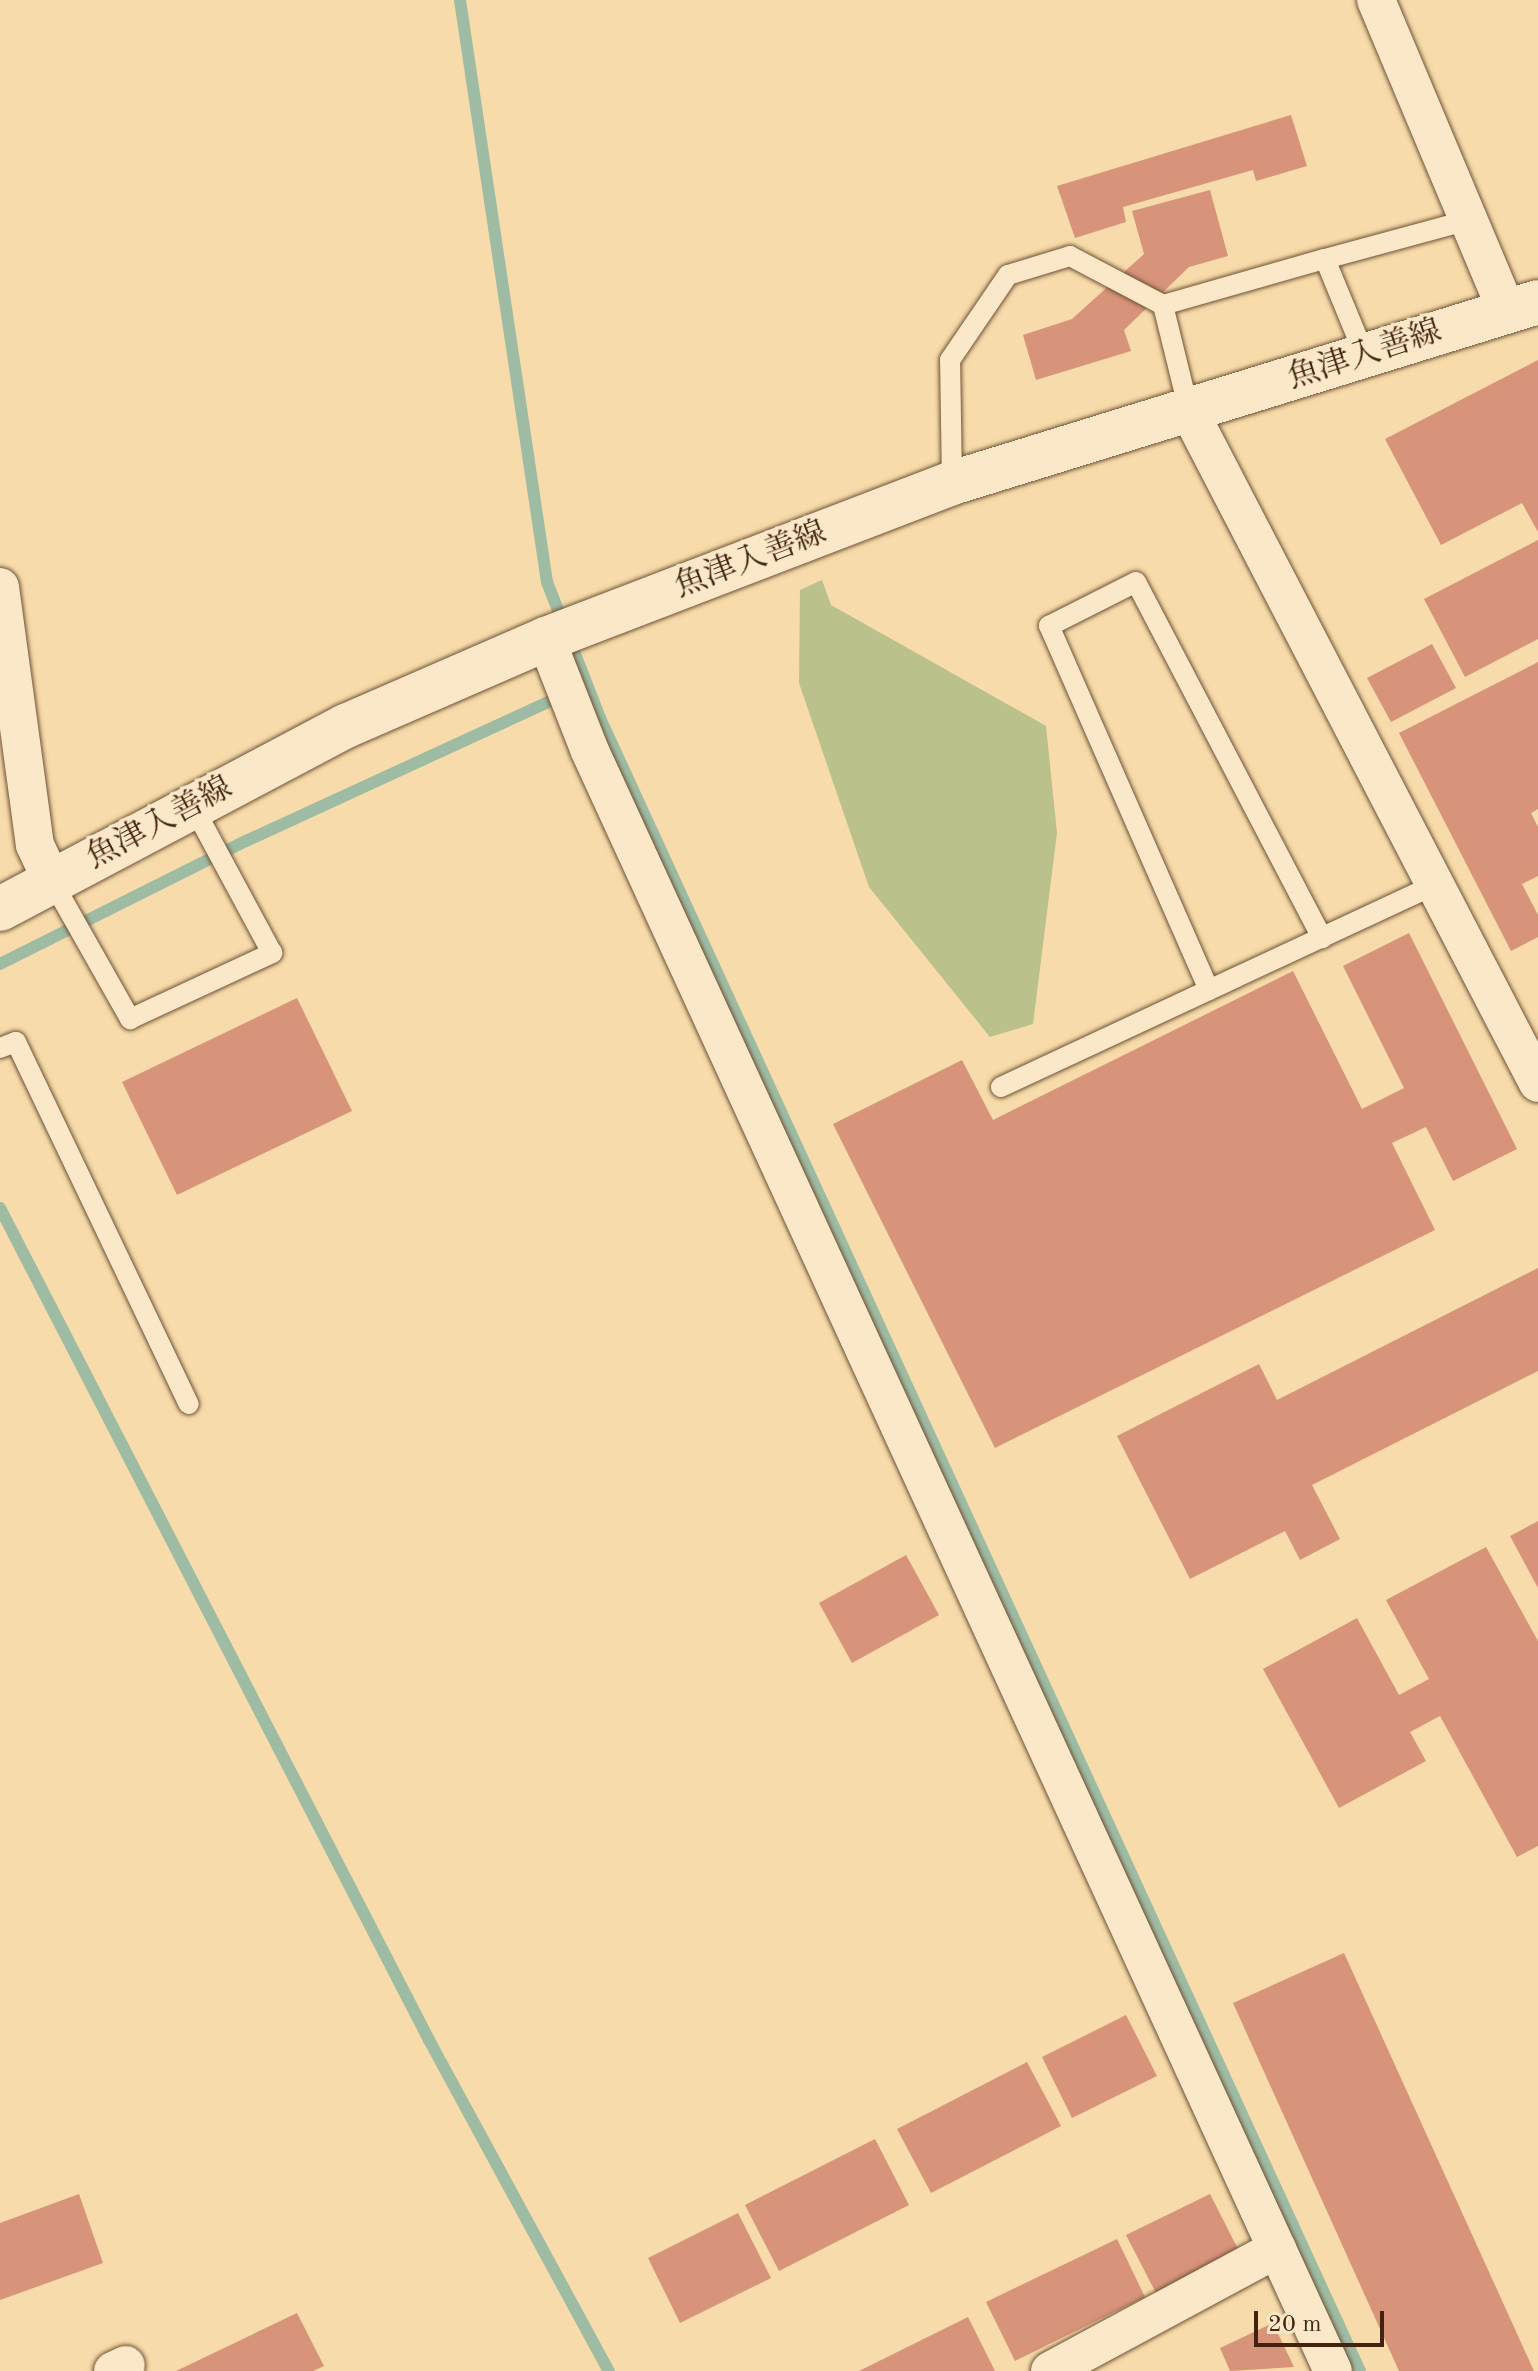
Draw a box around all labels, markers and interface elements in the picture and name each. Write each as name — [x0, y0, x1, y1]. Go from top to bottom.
street label: 魚津入善線 — [1283, 313, 1447, 399]
street label: 魚津入善線 — [669, 514, 833, 608]
street label: 魚津入善線 — [80, 769, 240, 879]
scale bar — [1258, 2295, 1388, 2345]
text: 20 m — [1268, 2313, 1322, 2337]

